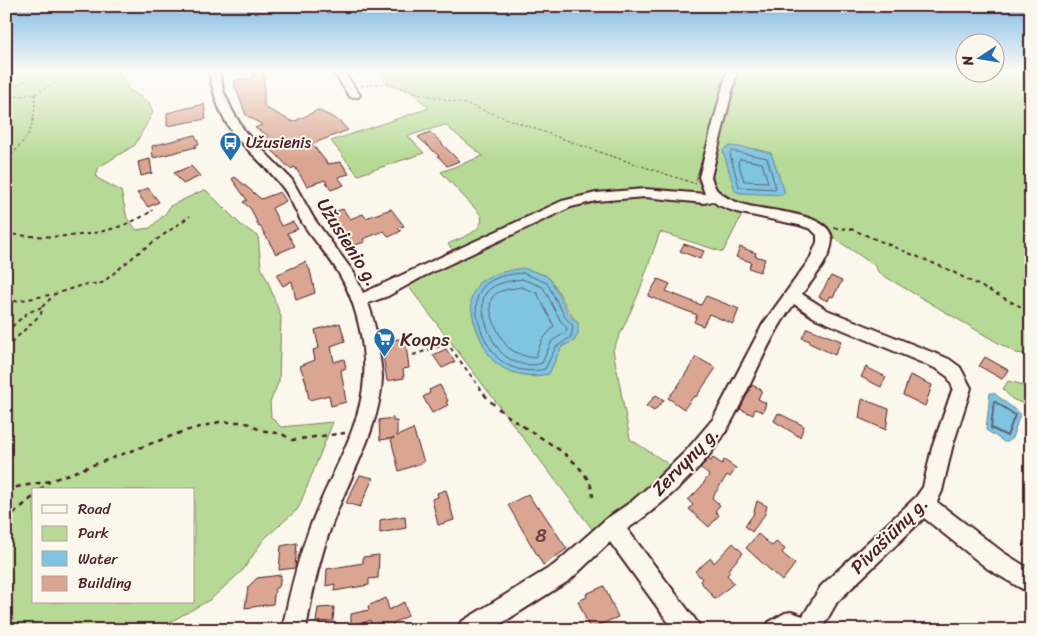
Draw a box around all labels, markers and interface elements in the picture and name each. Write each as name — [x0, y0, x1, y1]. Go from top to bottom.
north arrow — [954, 32, 1004, 82]
text: N — [954, 53, 981, 69]
place label: Užusienis — [246, 128, 311, 157]
bus stop icon: Užusienis — [218, 130, 242, 161]
street label: Užusienio g. — [308, 191, 388, 293]
place label: Koops — [400, 323, 450, 356]
supermarket icon: Koops — [372, 327, 396, 358]
street label: Zervynų g. — [643, 418, 727, 504]
legend — [32, 488, 195, 604]
street label: Pivašiūnų g. — [842, 488, 936, 582]
text: Road — [78, 496, 111, 522]
house number: 8 — [535, 519, 547, 552]
text: Park — [78, 520, 109, 546]
text: Water — [78, 546, 118, 572]
text: Building — [78, 570, 132, 596]

